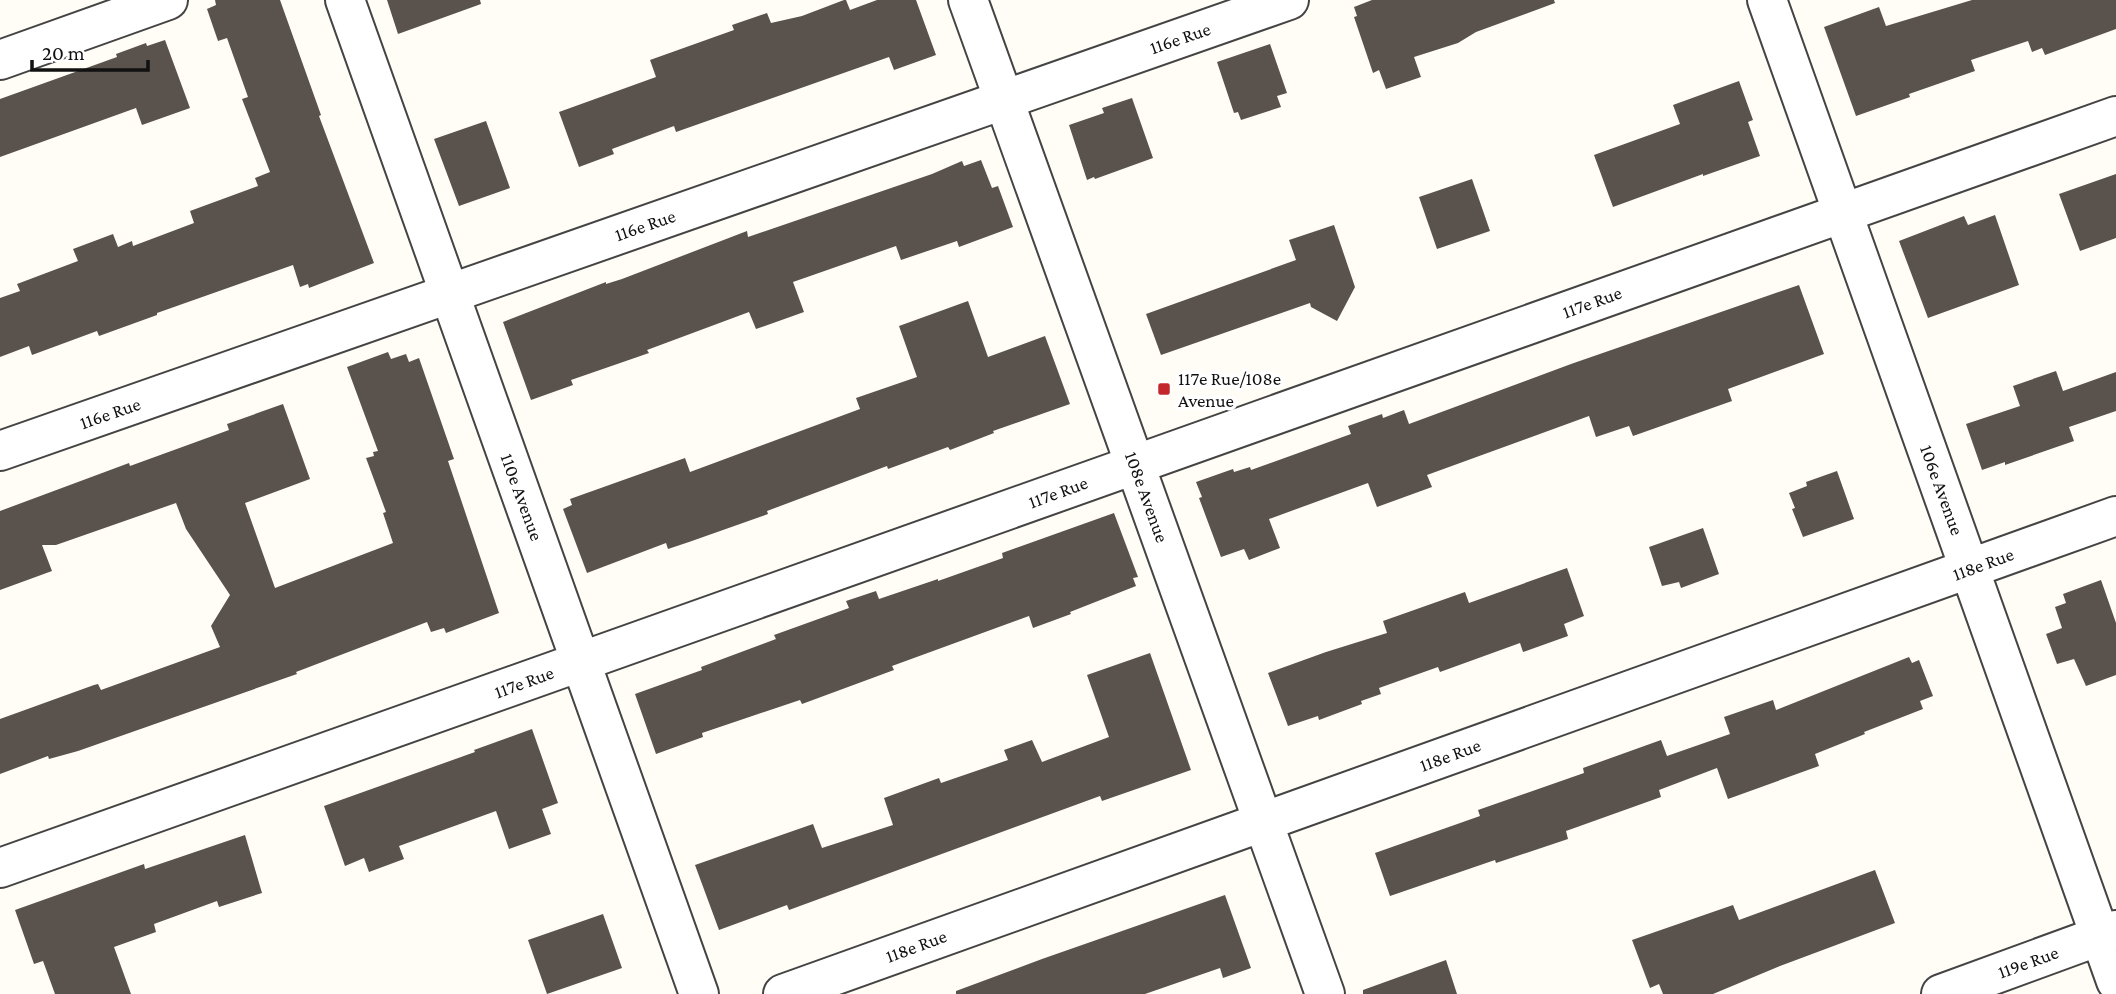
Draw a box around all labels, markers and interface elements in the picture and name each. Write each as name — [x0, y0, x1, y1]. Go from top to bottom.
street label: 116e Rue — [1147, 18, 1213, 58]
scale bar — [32, 28, 147, 72]
text: 20 m — [42, 41, 85, 65]
street label: 116e Rue — [612, 205, 678, 245]
street label: 117e Rue — [1559, 282, 1625, 322]
place label: 117e Rue/108e Avenue — [1178, 368, 1281, 411]
marker: 117e Rue/108e Avenue — [1156, 381, 1172, 397]
street label: 116e Rue — [77, 393, 143, 433]
street label: 106e Avenue — [1916, 442, 1968, 538]
street label: 108e Avenue — [1121, 449, 1173, 545]
street label: 110e Avenue — [497, 451, 547, 543]
street label: 117e Rue — [1025, 472, 1091, 512]
street label: 118e Rue — [1950, 543, 2016, 585]
street label: 117e Rue — [491, 662, 557, 702]
street label: 118e Rue — [1417, 734, 1483, 776]
street label: 118e Rue — [883, 925, 949, 967]
street label: 119e Rue — [1995, 941, 2061, 983]

